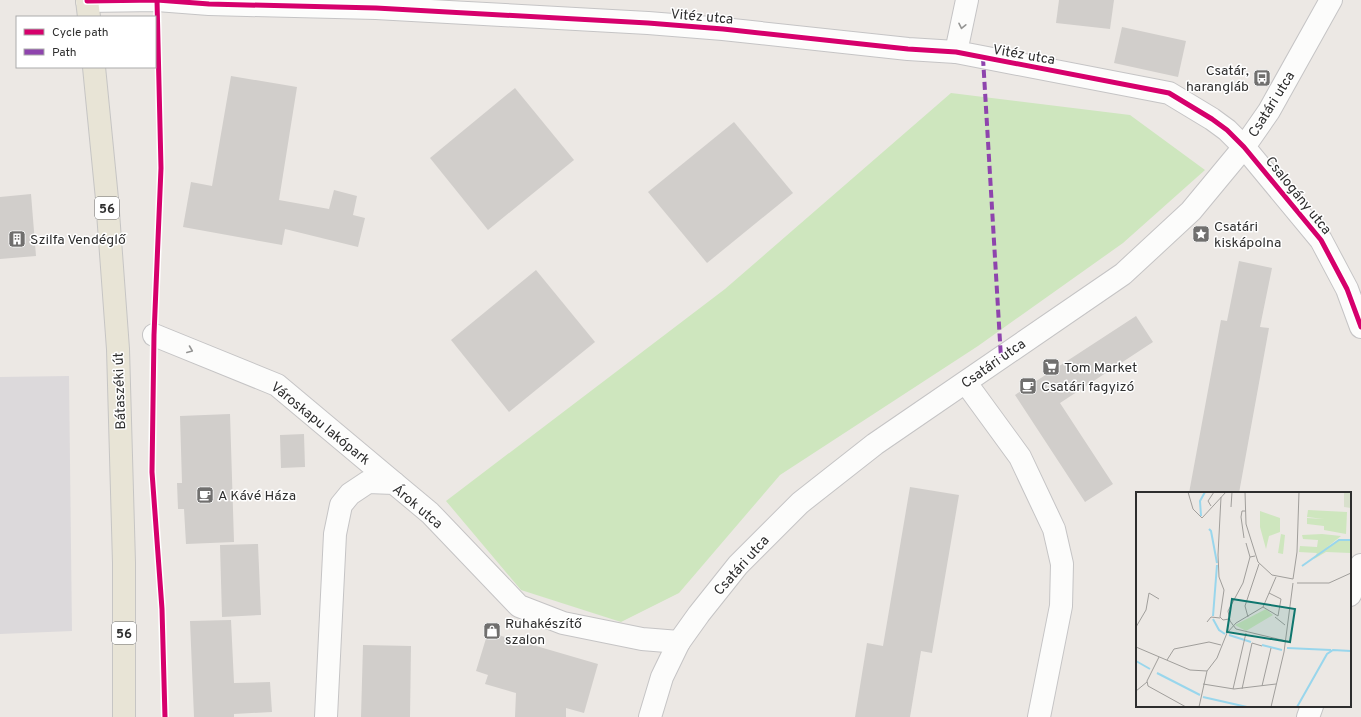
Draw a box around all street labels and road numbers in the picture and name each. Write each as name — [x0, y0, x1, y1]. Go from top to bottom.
street label: Vitéz utca — [670, 6, 734, 29]
street label: Vitéz utca — [991, 42, 1056, 69]
street label: Csatári utca — [1245, 69, 1299, 141]
street label: Csalogány utca — [1261, 153, 1334, 238]
road number: 56 — [95, 197, 119, 219]
street label: Csatári utca — [958, 336, 1029, 393]
street label: Bátaszéki út — [111, 352, 130, 430]
street label: Városkapu lakópark — [267, 379, 373, 469]
street label: Árok utca — [388, 480, 446, 533]
street label: Csatári utca — [711, 533, 773, 599]
road number: 56 — [112, 622, 136, 644]

